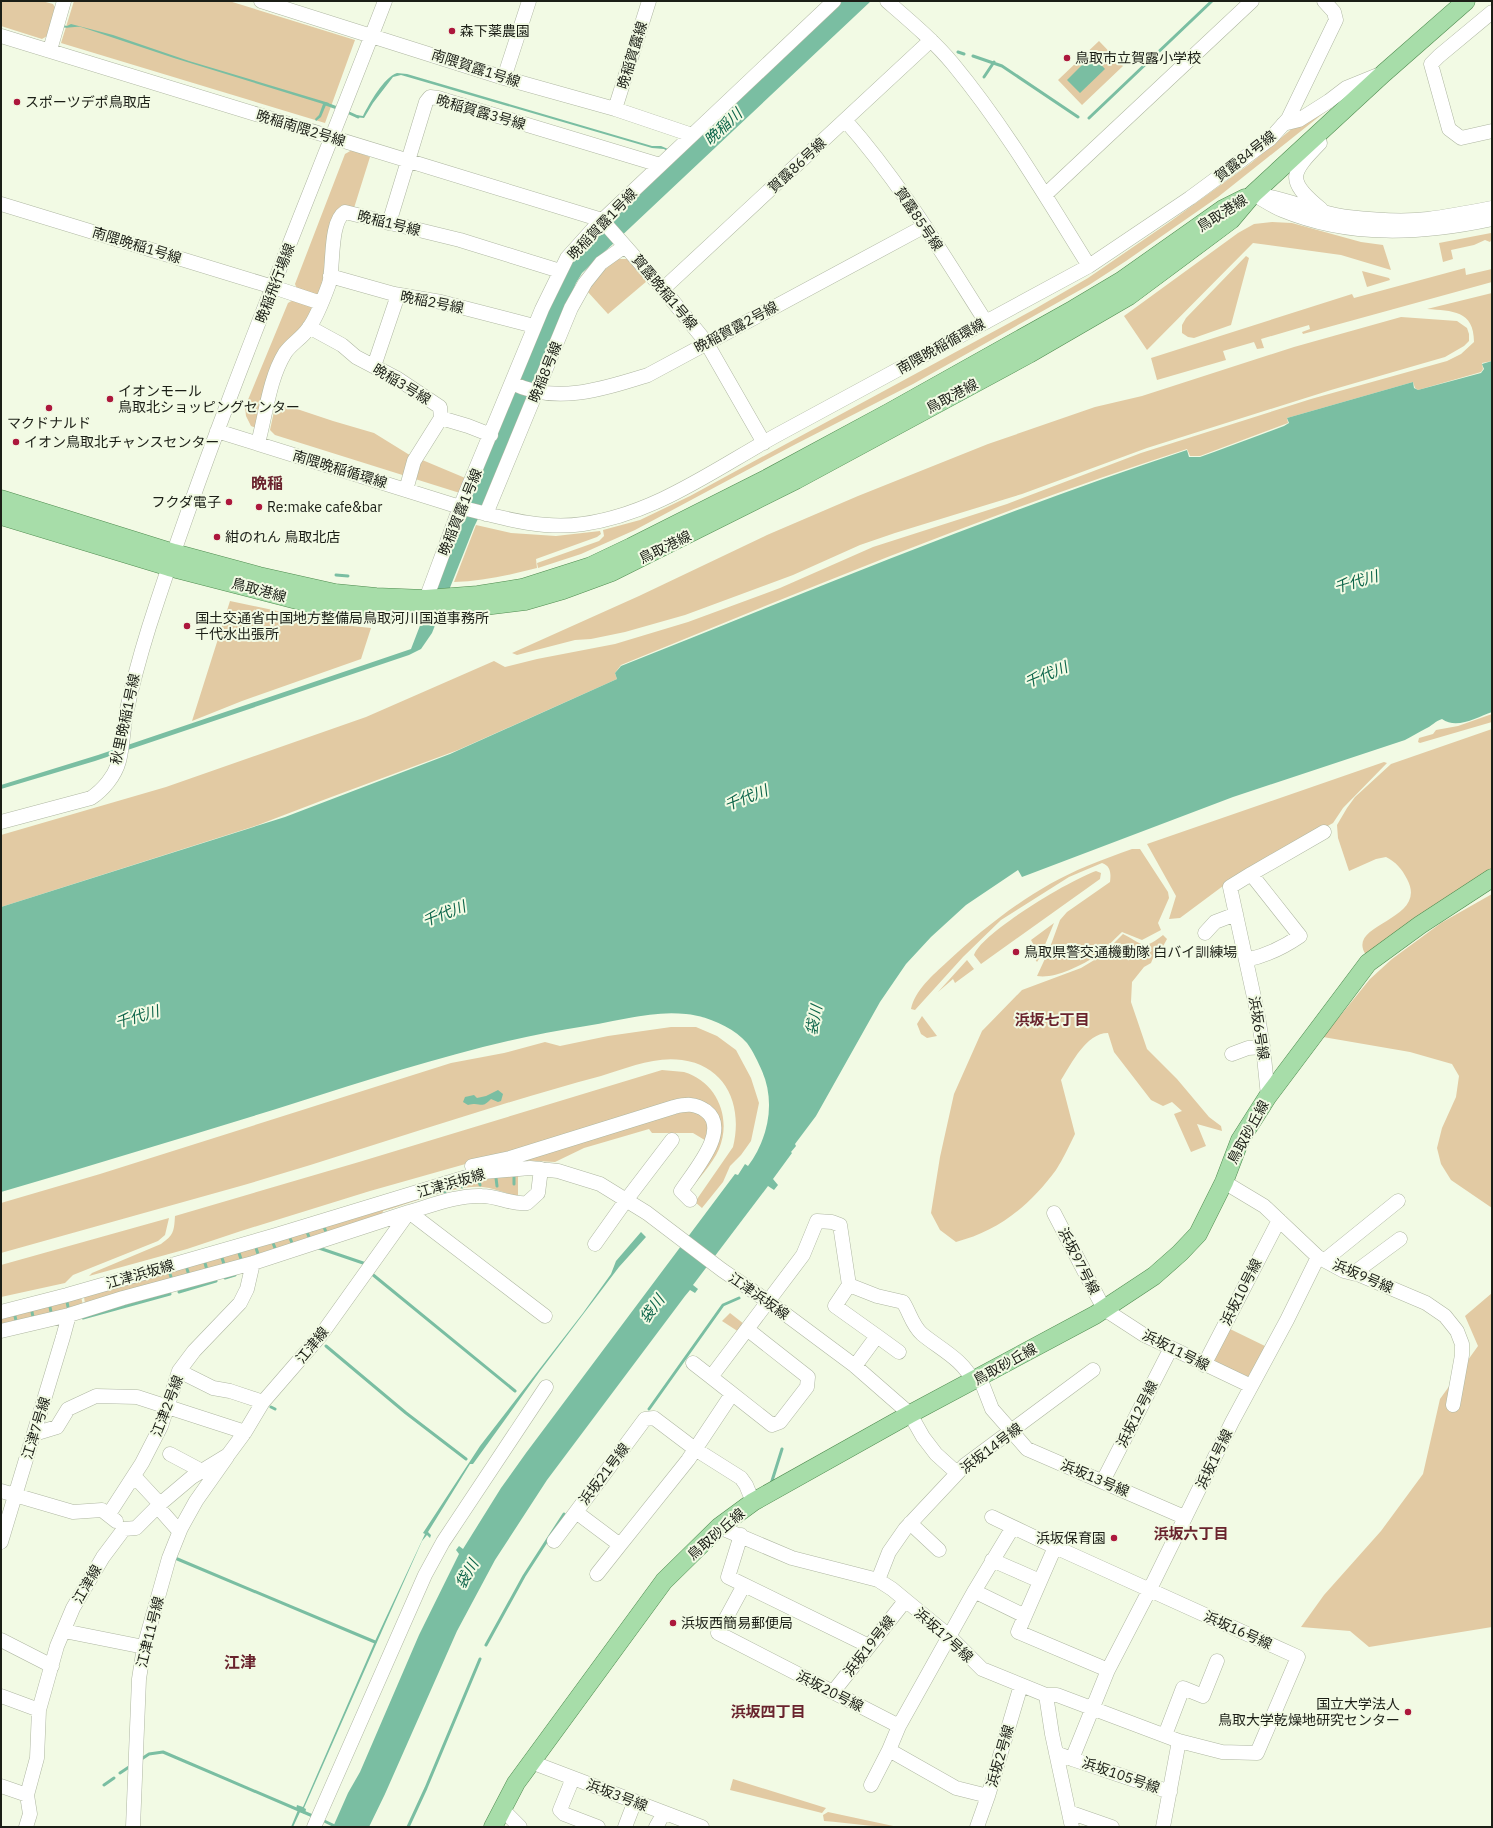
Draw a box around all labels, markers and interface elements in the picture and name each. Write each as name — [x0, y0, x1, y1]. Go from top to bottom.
street label: 晩稲賀露線 — [613, 19, 651, 91]
place label: 森下薬農園 — [460, 22, 530, 40]
marker: 森下薬農園 — [447, 26, 457, 36]
street label: 南隈賀露1号線 — [429, 45, 523, 91]
place label: 鳥取市立賀露小学校 — [1075, 49, 1201, 67]
marker: 鳥取市立賀露小学校 — [1062, 53, 1072, 63]
street label: 晩稲賀露3号線 — [434, 91, 528, 133]
place label: スポーツデポ鳥取店 — [25, 93, 151, 111]
marker: スポーツデポ鳥取店 — [12, 97, 22, 107]
water label: 晩稲川 — [700, 103, 747, 149]
street label: 晩稲南隈2号線 — [254, 106, 348, 150]
street label: 賀露84号線 — [1211, 126, 1279, 186]
street label: 賀露86号線 — [764, 134, 830, 196]
street label: 賀露85号線 — [891, 184, 947, 254]
street label: 晩稲賀露1号線 — [563, 185, 641, 263]
street label: 鳥取港線 — [1193, 191, 1251, 235]
street label: 晩稲1号線 — [356, 206, 422, 240]
street label: 南隈晩稲1号線 — [90, 223, 184, 267]
street label: 晩稲飛行場線 — [252, 241, 298, 325]
street label: 賀露晩稲1号線 — [628, 251, 702, 333]
street label: 晩稲2号線 — [399, 287, 465, 317]
street label: 晩稲賀露2号線 — [691, 297, 781, 357]
street label: 南隈晩稲循環線 — [894, 314, 988, 378]
street label: 晩稲8号線 — [525, 339, 565, 405]
street label: 晩稲3号線 — [370, 360, 434, 408]
street label: 鳥取港線 — [923, 375, 981, 417]
place label: イオンモール 鳥取北ショッピングセンター — [118, 382, 300, 416]
marker: イオンモール 鳥取北ショッピングセンター — [105, 394, 115, 404]
marker: マクドナルド — [44, 403, 54, 413]
place label: マクドナルド — [7, 414, 91, 432]
place label: イオン鳥取北チャンスセンター — [24, 433, 220, 451]
marker: イオン鳥取北チャンスセンター — [11, 437, 21, 447]
street label: 南隈晩稲循環線 — [291, 446, 389, 492]
street label: 晩稲賀露1号線 — [434, 466, 486, 558]
district label: 晩稲 — [251, 473, 283, 493]
place label: フクダ電子 — [152, 493, 221, 511]
marker: フクダ電子 — [224, 497, 234, 507]
place label: Re:make cafe&bar — [267, 498, 383, 516]
marker: Re:make cafe&bar — [254, 502, 264, 512]
street label: 鳥取港線 — [636, 527, 694, 567]
place label: 紺のれん 鳥取北店 — [225, 528, 340, 546]
marker: 紺のれん 鳥取北店 — [212, 532, 222, 542]
water label: 千代川 — [1332, 566, 1382, 597]
street label: 鳥取港線 — [230, 574, 288, 606]
place label: 国土交通省中国地方整備局鳥取河川国道事務所 千代水出張所 — [195, 609, 489, 643]
marker: 国土交通省中国地方整備局鳥取河川国道事務所 千代水出張所 — [182, 621, 192, 631]
water label: 千代川 — [1021, 657, 1072, 692]
street label: 秋里晩稲1号線 — [107, 672, 143, 766]
water label: 千代川 — [721, 780, 772, 814]
water label: 千代川 — [419, 896, 470, 930]
place label: 鳥取県警交通機動隊 白バイ訓練場 — [1024, 943, 1237, 961]
marker: 鳥取県警交通機動隊 白バイ訓練場 — [1011, 947, 1021, 957]
street label: 浜坂6号線 — [1245, 995, 1273, 1061]
water label: 千代川 — [113, 1001, 163, 1032]
water label: 袋川 — [801, 1001, 826, 1036]
district label: 浜坂七丁目 — [1014, 1010, 1090, 1029]
street label: 鳥取砂丘線 — [1223, 1097, 1273, 1167]
street label: 江津浜坂線 — [415, 1165, 487, 1201]
street label: 浜坂97号線 — [1054, 1224, 1104, 1298]
street label: 浜坂10号線 — [1216, 1255, 1266, 1329]
street label: 浜坂9号線 — [1330, 1255, 1396, 1297]
street label: 江津浜坂線 — [104, 1256, 176, 1292]
street label: 江津浜坂線 — [725, 1269, 793, 1323]
water label: 袋川 — [635, 1289, 669, 1326]
street label: 江津線 — [292, 1323, 332, 1367]
street label: 浜坂11号線 — [1139, 1325, 1213, 1375]
street label: 鳥取砂丘線 — [970, 1339, 1040, 1389]
street label: 江津2号線 — [147, 1373, 187, 1439]
street label: 浜坂12号線 — [1112, 1377, 1162, 1451]
street label: 江津7号線 — [18, 1395, 54, 1461]
street label: 浜坂14号線 — [957, 1419, 1025, 1477]
street label: 浜坂1号線 — [1192, 1426, 1236, 1492]
street label: 浜坂21号線 — [575, 1440, 633, 1508]
street label: 浜坂13号線 — [1058, 1455, 1132, 1501]
street label: 鳥取砂丘線 — [684, 1504, 748, 1564]
district label: 浜坂六丁目 — [1153, 1524, 1229, 1543]
place label: 浜坂保育園 — [1036, 1529, 1106, 1547]
marker: 浜坂保育園 — [1109, 1533, 1119, 1543]
water label: 袋川 — [451, 1554, 483, 1591]
street label: 江津線 — [69, 1561, 105, 1607]
street label: 江津11号線 — [132, 1594, 168, 1670]
street label: 浜坂17号線 — [911, 1604, 977, 1666]
street label: 浜坂16号線 — [1201, 1607, 1275, 1653]
street label: 浜坂19号線 — [839, 1612, 899, 1680]
place label: 浜坂西簡易郵便局 — [681, 1614, 793, 1632]
marker: 浜坂西簡易郵便局 — [668, 1618, 678, 1628]
district label: 江津 — [224, 1652, 256, 1672]
street label: 浜坂20号線 — [793, 1666, 867, 1716]
place label: 国立大学法人 鳥取大学乾燥地研究センター — [1218, 1695, 1400, 1729]
district label: 浜坂四丁目 — [730, 1702, 806, 1721]
marker: 国立大学法人 鳥取大学乾燥地研究センター — [1403, 1707, 1413, 1717]
street label: 浜坂2号線 — [982, 1723, 1018, 1789]
street label: 浜坂105号線 — [1080, 1753, 1162, 1797]
street label: 浜坂3号線 — [584, 1775, 650, 1815]

